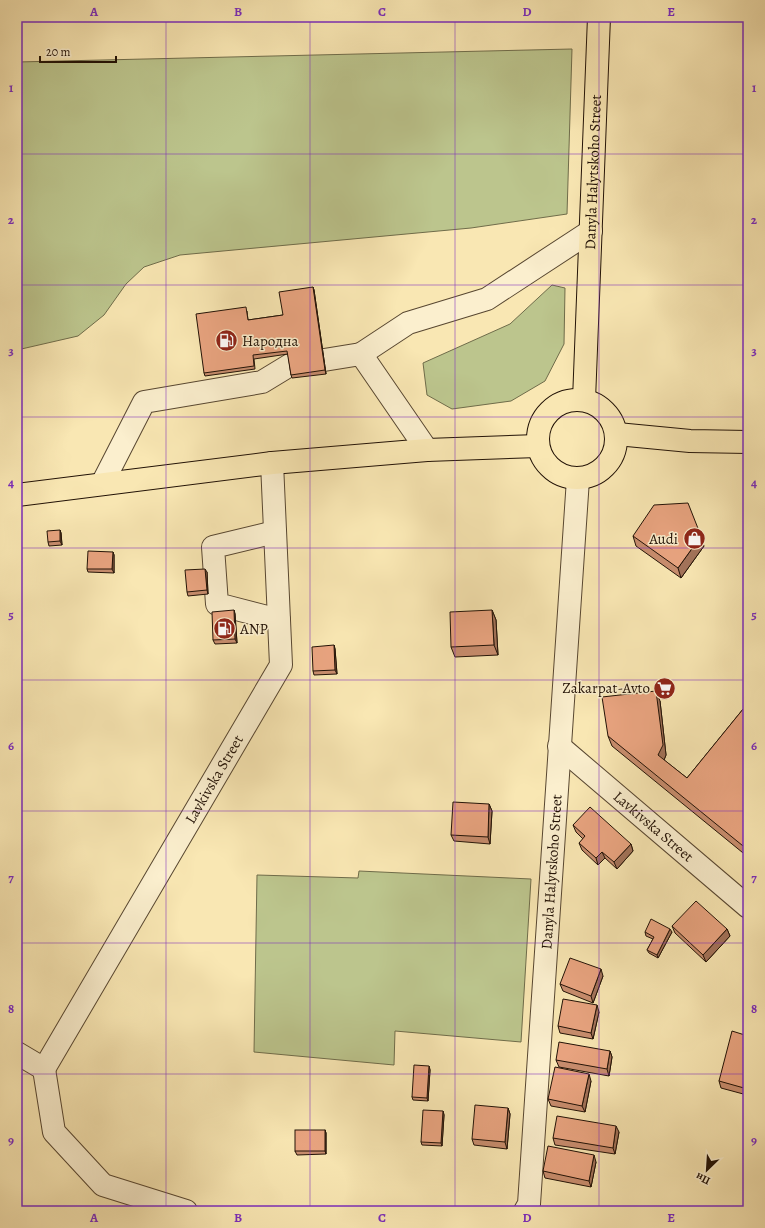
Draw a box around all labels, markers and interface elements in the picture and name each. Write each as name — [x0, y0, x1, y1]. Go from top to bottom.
text: A — [89, 3, 99, 20]
text: B — [234, 3, 242, 20]
text: C — [378, 3, 386, 20]
text: D — [522, 3, 532, 20]
text: E — [667, 3, 675, 20]
scale bar — [40, 38, 116, 64]
text: 20 m — [46, 44, 70, 60]
text: 1 — [9, 79, 14, 96]
text: 1 — [752, 79, 757, 96]
street label: Danyla Halytskoho Street — [580, 94, 606, 250]
text: 2 — [8, 211, 15, 228]
text: 2 — [751, 211, 758, 228]
fuel station icon: Народна — [213, 328, 239, 354]
place label: Народна — [242, 331, 299, 351]
text: 3 — [8, 342, 14, 359]
text: 3 — [751, 342, 757, 359]
text: 4 — [8, 474, 14, 491]
text: 4 — [751, 474, 757, 491]
shop icon: Audi — [681, 526, 707, 552]
place label: Audi — [648, 529, 678, 549]
text: 5 — [8, 606, 14, 623]
text: 5 — [751, 606, 757, 623]
fuel station icon: ANP — [212, 616, 238, 642]
place label: ANP — [239, 619, 268, 639]
supermarket icon: Zakarpat-Avto — [652, 675, 678, 701]
place label: Zakarpat-Avto — [562, 678, 650, 698]
street label: Lavkivska Street — [180, 731, 248, 827]
text: 6 — [8, 737, 14, 754]
text: 6 — [751, 737, 757, 754]
street label: Lavkivska Street — [609, 787, 698, 866]
street label: Danyla Halytskoho Street — [536, 794, 567, 950]
text: 7 — [8, 869, 14, 886]
text: 7 — [751, 869, 757, 886]
text: 8 — [8, 1000, 14, 1017]
text: 8 — [751, 1000, 757, 1017]
text: 9 — [8, 1132, 14, 1149]
text: 9 — [751, 1132, 757, 1149]
north arrow — [687, 1150, 727, 1190]
text: Пн — [693, 1169, 713, 1188]
text: A — [89, 1209, 99, 1226]
text: B — [234, 1209, 242, 1226]
text: C — [378, 1209, 386, 1226]
text: D — [522, 1209, 532, 1226]
text: E — [667, 1209, 675, 1226]

